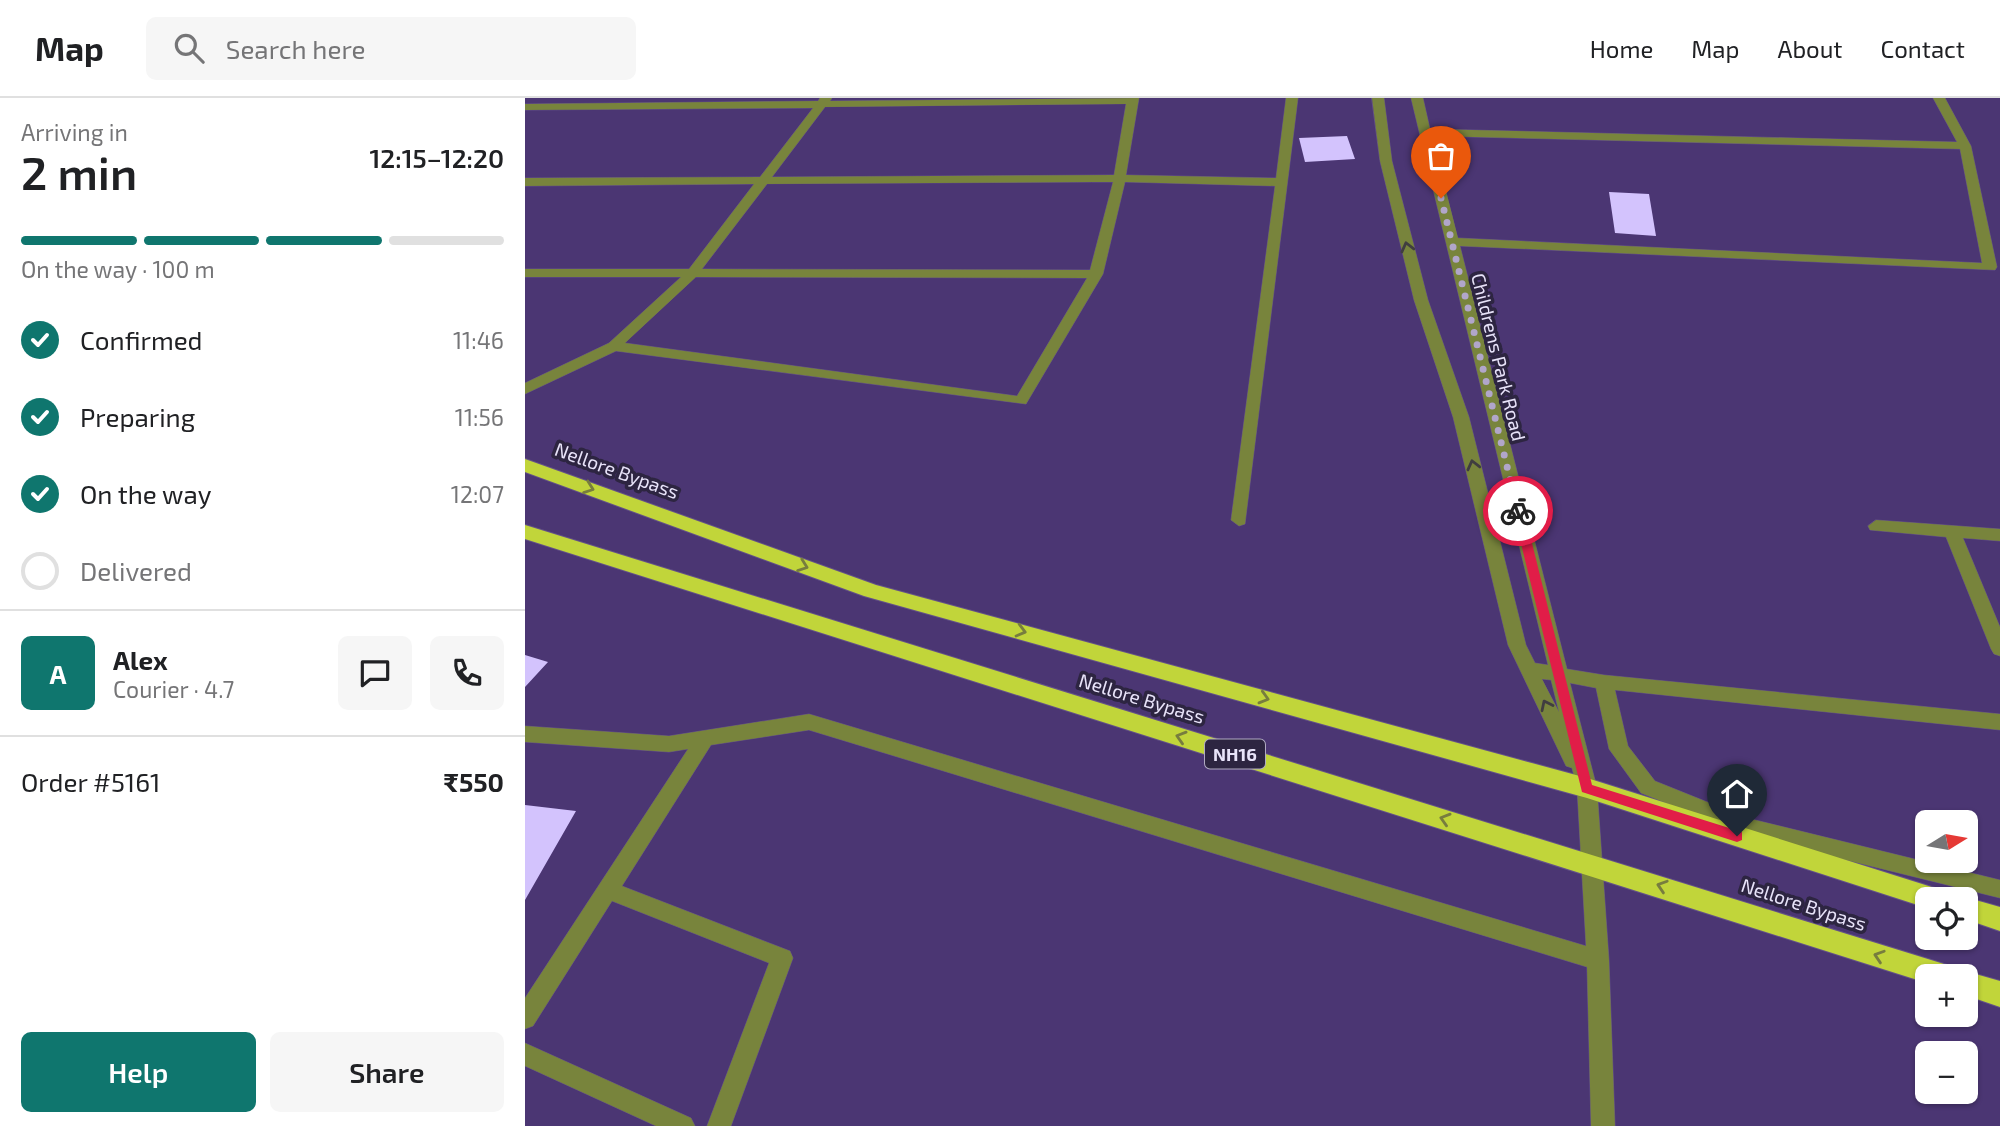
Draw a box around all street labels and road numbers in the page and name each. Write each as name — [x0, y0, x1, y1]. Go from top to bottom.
street label: Childrens Park Road — [1467, 271, 1531, 443]
street label: Nellore Bypass — [552, 437, 682, 503]
street label: Nellore Bypass — [1076, 668, 1208, 728]
road number: NH16 — [1205, 740, 1265, 768]
street label: Nellore Bypass — [1739, 873, 1869, 935]

